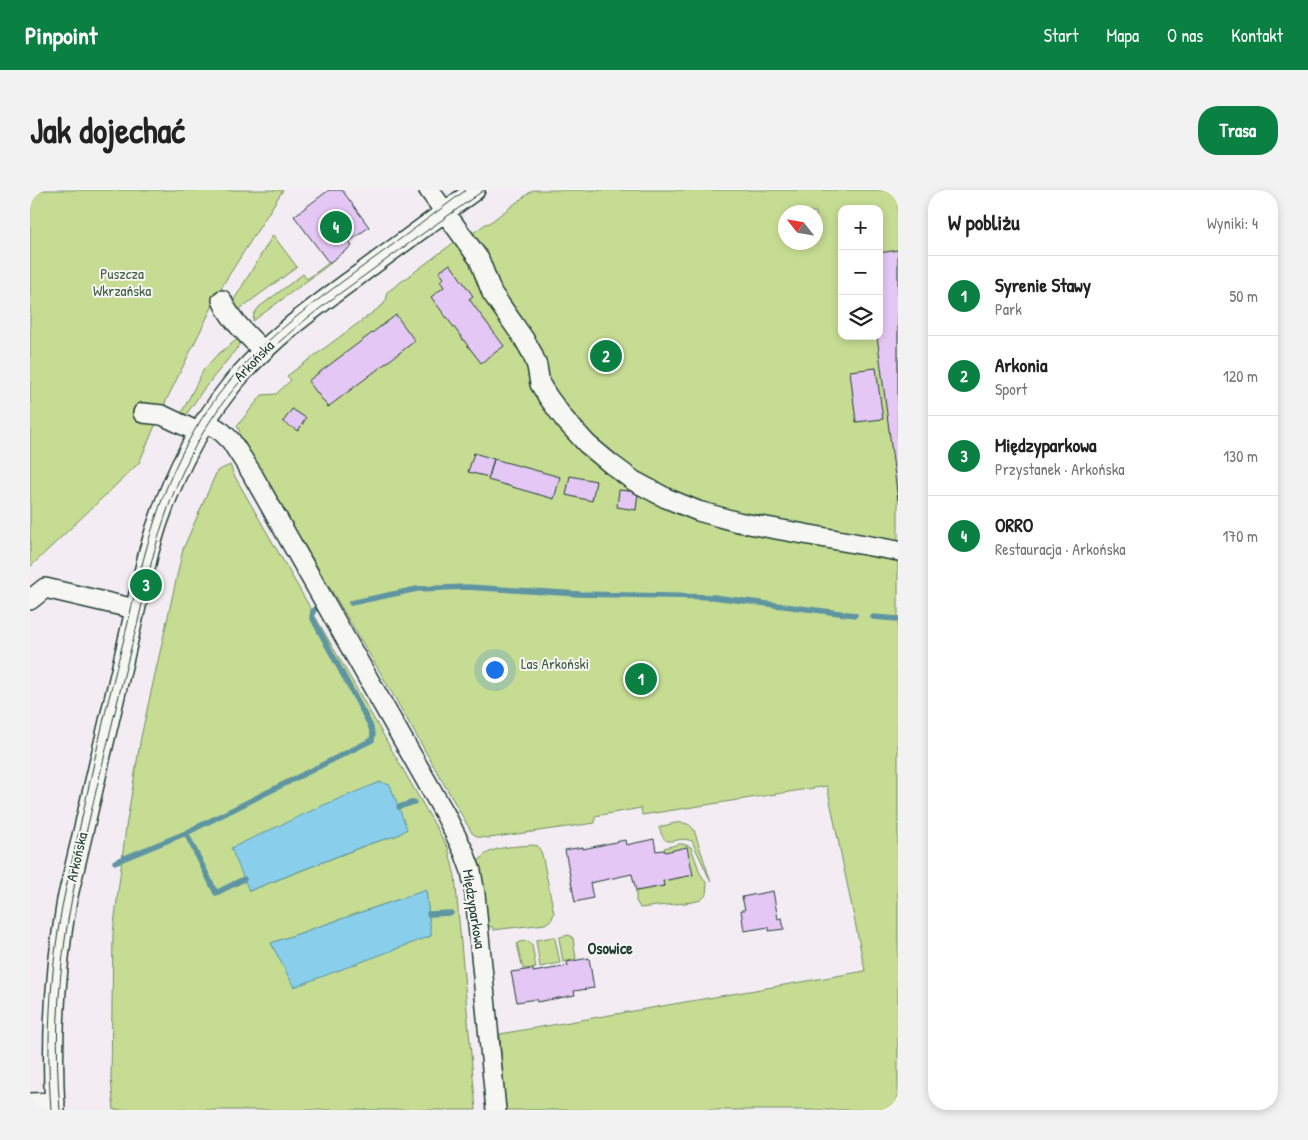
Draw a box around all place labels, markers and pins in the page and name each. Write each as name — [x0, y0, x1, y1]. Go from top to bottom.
pin: 4 — [320, 208, 352, 246]
pin: 2 — [590, 337, 622, 375]
pin: 3 — [130, 566, 162, 604]
pin: 1 — [625, 660, 657, 698]

